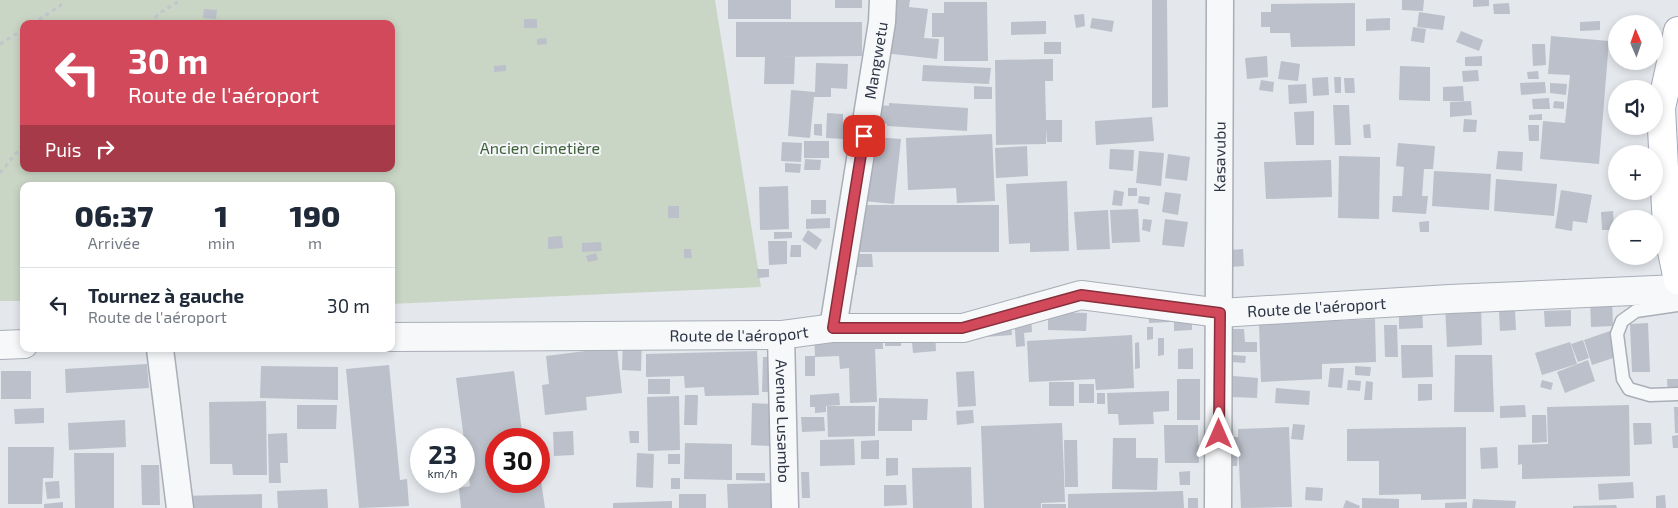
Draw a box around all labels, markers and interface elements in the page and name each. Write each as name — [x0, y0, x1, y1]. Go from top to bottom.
north arrow — [1608, 15, 1662, 70]
map controls — [1608, 15, 1663, 265]
street label: Mangwetu — [860, 20, 891, 100]
text: 30 m — [128, 39, 208, 81]
icon: left — [45, 40, 110, 105]
button: sound — [1608, 80, 1663, 135]
text: Route de l'aéroport — [128, 81, 319, 107]
pin — [843, 115, 885, 157]
street label: Kasavubu — [1209, 121, 1229, 193]
icon: arrive — [850, 122, 878, 150]
icon: right — [91, 135, 119, 163]
text: Puis — [45, 138, 81, 161]
park label: Ancien cimetière — [480, 138, 600, 157]
button: + — [1608, 145, 1663, 200]
text: 06:37 — [75, 197, 153, 233]
text: 1 — [215, 197, 228, 233]
text: 190 — [290, 197, 340, 233]
button: − — [1608, 210, 1663, 265]
text: Arrivée — [88, 233, 140, 252]
text: min — [208, 233, 235, 252]
text: m — [308, 233, 322, 252]
text: Tournez à gauche — [88, 284, 244, 307]
icon: left — [45, 291, 73, 319]
street label: Route de l'aéroport — [1247, 293, 1387, 320]
text: 30 m — [327, 294, 370, 317]
text: Route de l'aéroport — [88, 307, 227, 326]
street label: Route de l'aéroport — [669, 321, 809, 345]
street label: Avenue Lusambo — [773, 359, 794, 483]
position arrow — [1192, 407, 1244, 459]
speed limit sign: 30 — [485, 428, 550, 493]
text: 23 — [428, 439, 457, 469]
text: km/h — [428, 466, 457, 480]

